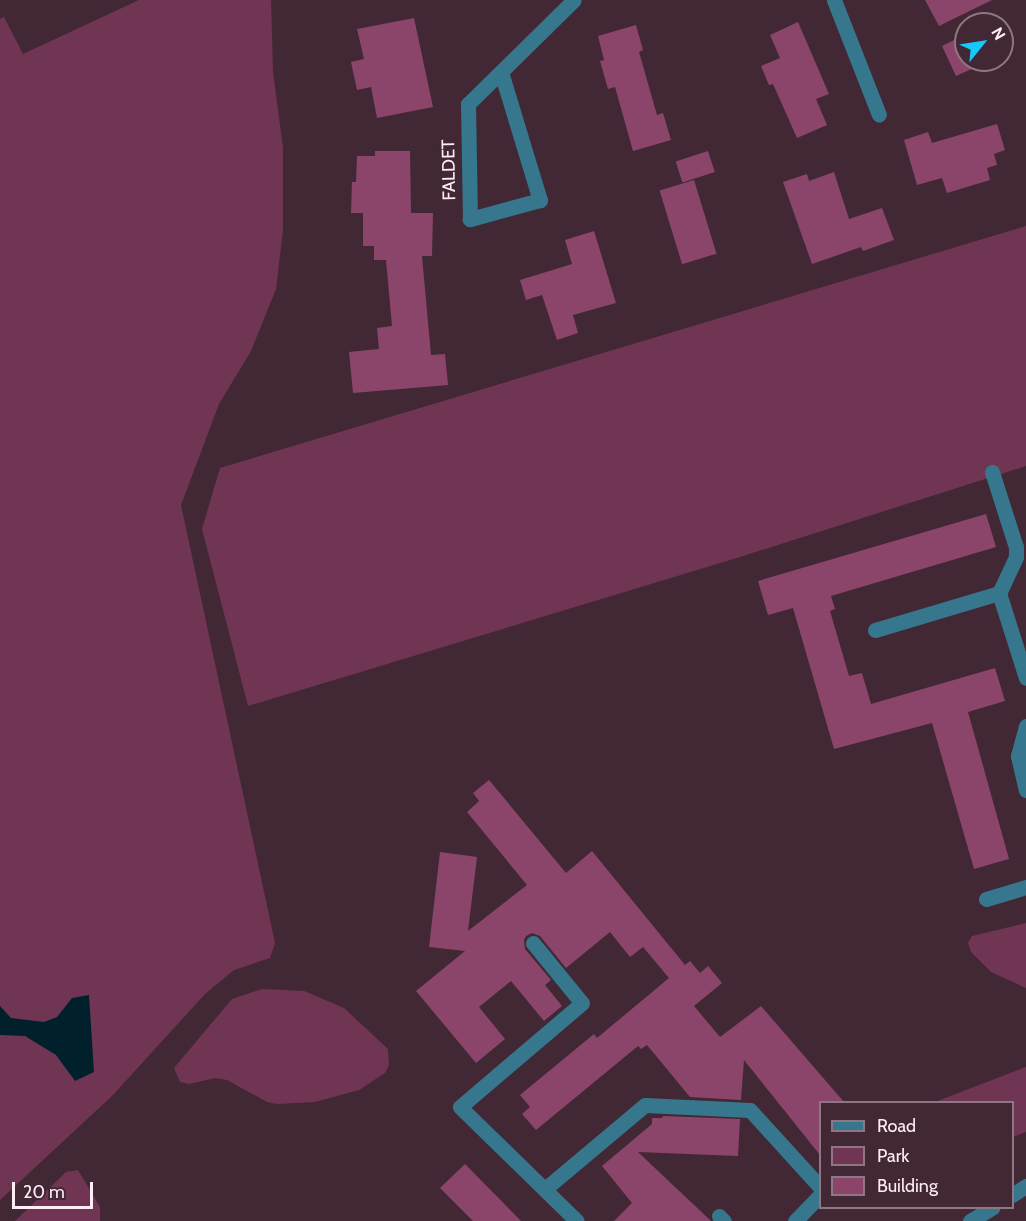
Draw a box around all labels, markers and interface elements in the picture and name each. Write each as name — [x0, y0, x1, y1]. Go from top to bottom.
north arrow — [954, 12, 1014, 72]
text: N — [987, 24, 1009, 43]
street label: FALDET — [438, 139, 460, 201]
legend — [819, 1101, 1014, 1209]
text: Road — [877, 1115, 916, 1137]
text: Park — [877, 1145, 909, 1167]
scale bar — [15, 1170, 96, 1208]
text: Building — [877, 1175, 938, 1197]
text: 20 m — [23, 1181, 65, 1203]

